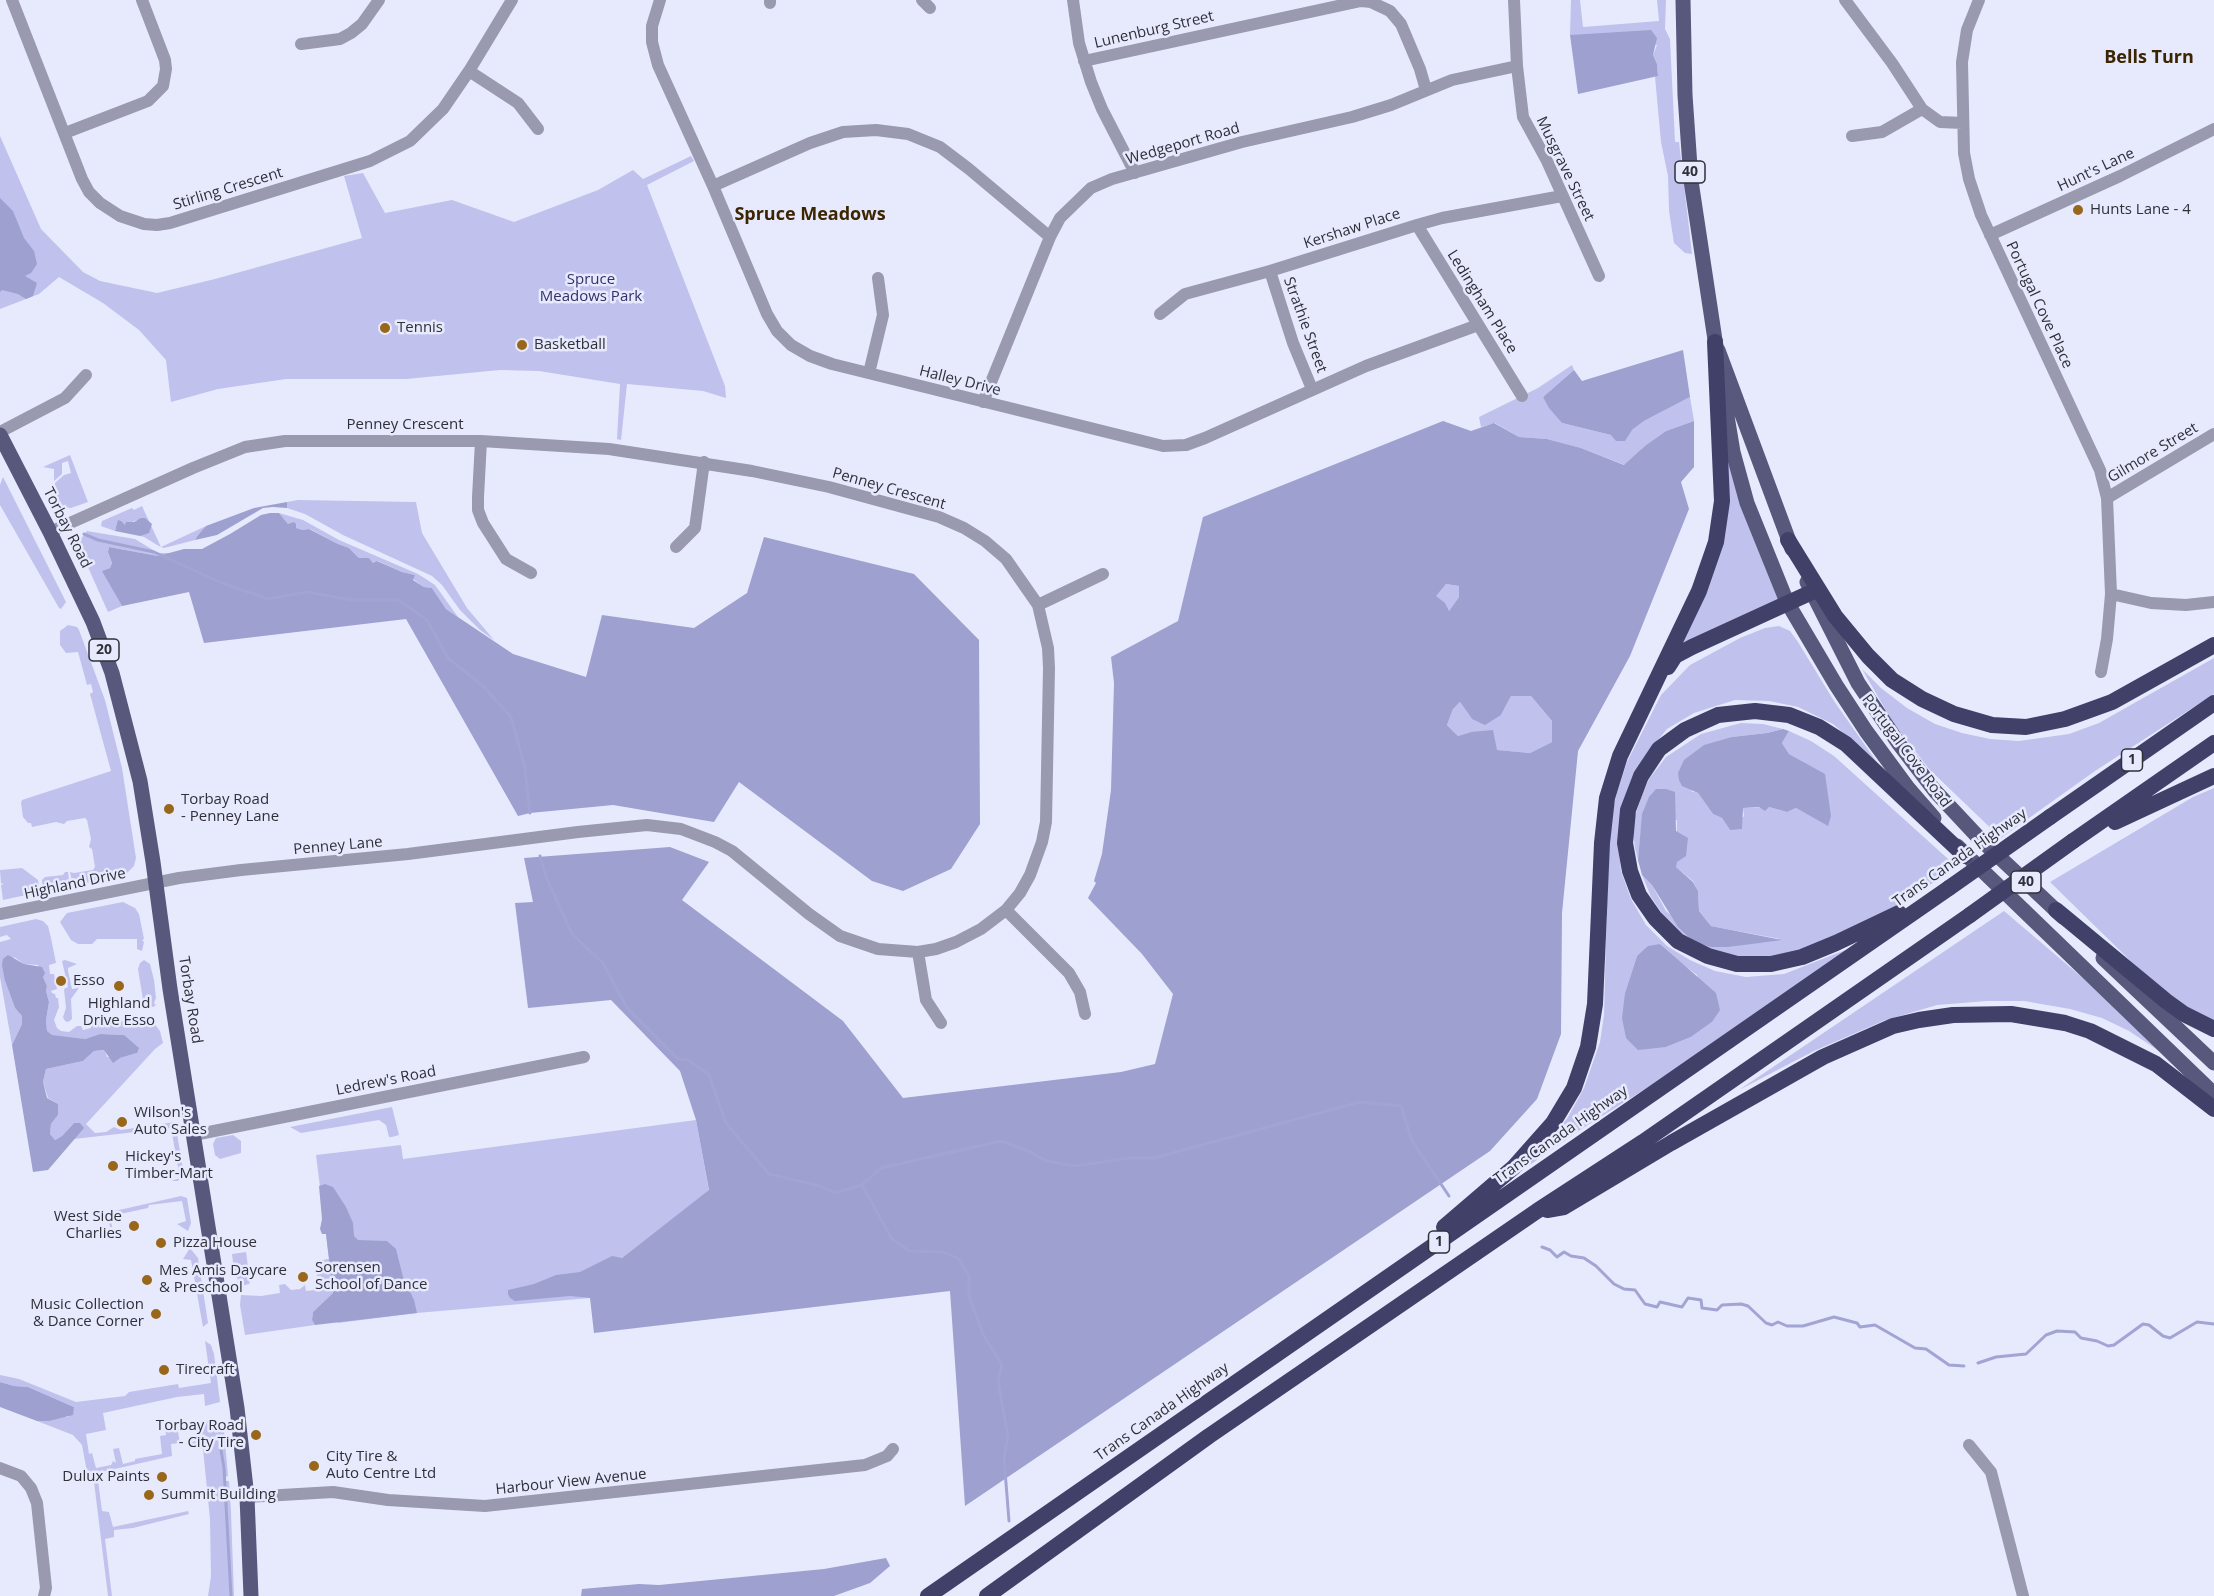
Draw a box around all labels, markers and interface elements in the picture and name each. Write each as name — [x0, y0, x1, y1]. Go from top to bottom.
street label: Lunenburg Street — [1092, 7, 1216, 53]
district label: Bells Turn — [2104, 47, 2194, 69]
street label: Musgrave Street — [1532, 114, 1598, 224]
street label: Wedgeport Road — [1124, 119, 1242, 169]
street label: Hunt's Lane — [2055, 144, 2137, 196]
road number: 40 — [1675, 161, 1705, 183]
street label: Stirling Crescent — [171, 164, 285, 214]
place label: Hunts Lane - 4 — [2090, 201, 2191, 219]
marker: Hunts Lane - 4 — [2071, 203, 2085, 217]
district label: Spruce Meadows — [734, 204, 886, 226]
street label: Kershaw Place — [1301, 205, 1403, 253]
street label: Portugal Cove Place — [2002, 239, 2076, 371]
street label: Ledingham Place — [1443, 247, 1521, 357]
park label: Spruce Meadows Park — [540, 271, 642, 306]
street label: Strathie Street — [1279, 275, 1331, 375]
place label: Tennis — [397, 319, 443, 337]
marker: Tennis — [378, 321, 392, 335]
place label: Basketball — [534, 336, 606, 354]
marker: Basketball — [515, 338, 529, 352]
street label: Halley Drive — [917, 362, 1003, 400]
street label: Penney Crescent — [347, 416, 463, 434]
street label: Gilmore Street — [2105, 419, 2201, 487]
street label: Penney Crescent — [830, 464, 948, 514]
street label: Torbay Road — [39, 485, 95, 571]
road number: 20 — [89, 639, 119, 661]
street label: Portugal Cove Road — [1858, 691, 1954, 811]
road number: 1 — [2122, 749, 2142, 771]
place label: Torbay Road - Penney Lane — [181, 791, 279, 826]
marker: Torbay Road - Penney Lane — [162, 802, 176, 816]
street label: Trans Canada Highway — [1890, 805, 2030, 911]
street label: Penney Lane — [293, 833, 383, 859]
street label: Highland Drive — [23, 864, 127, 904]
road number: 40 — [2011, 871, 2041, 893]
street label: Torbay Road — [174, 955, 206, 1045]
place label: Esso — [73, 972, 105, 990]
marker: Esso — [54, 974, 68, 988]
marker: Highland Drive Esso — [112, 979, 126, 993]
place label: Highland Drive Esso — [83, 995, 155, 1030]
street label: Ledrew's Road — [334, 1062, 438, 1100]
street label: Trans Canada Highway — [1491, 1082, 1631, 1188]
place label: Wilson's Auto Sales — [134, 1104, 207, 1139]
marker: Wilson's Auto Sales — [115, 1115, 129, 1129]
place label: Hickey's Timber-Mart — [125, 1148, 213, 1183]
marker: Hickey's Timber-Mart — [106, 1159, 120, 1173]
place label: West Side Charlies — [54, 1208, 122, 1243]
marker: West Side Charlies — [127, 1219, 141, 1233]
road number: 1 — [1428, 1231, 1450, 1253]
place label: Pizza House — [173, 1234, 257, 1252]
marker: Pizza House — [154, 1236, 168, 1250]
place label: Sorensen School of Dance — [315, 1259, 427, 1294]
place label: Mes Amis Daycare & Preschool — [159, 1262, 287, 1297]
marker: Sorensen School of Dance — [296, 1270, 310, 1284]
marker: Mes Amis Daycare & Preschool — [140, 1273, 154, 1287]
place label: Music Collection & Dance Corner — [30, 1296, 144, 1331]
marker: Music Collection & Dance Corner — [149, 1307, 163, 1321]
street label: Trans Canada Highway — [1092, 1359, 1232, 1465]
place label: Tirecraft — [176, 1361, 235, 1379]
marker: Tirecraft — [157, 1363, 171, 1377]
place label: Torbay Road - City Tire — [156, 1417, 244, 1452]
marker: Torbay Road - City Tire — [249, 1428, 263, 1442]
place label: City Tire & Auto Centre Ltd — [326, 1448, 436, 1483]
marker: City Tire & Auto Centre Ltd — [307, 1459, 321, 1473]
street label: Harbour View Avenue — [495, 1465, 647, 1499]
place label: Dulux Paints — [62, 1468, 150, 1486]
marker: Dulux Paints — [155, 1470, 169, 1484]
place label: Summit Building — [161, 1486, 276, 1504]
marker: Summit Building — [142, 1488, 156, 1502]

